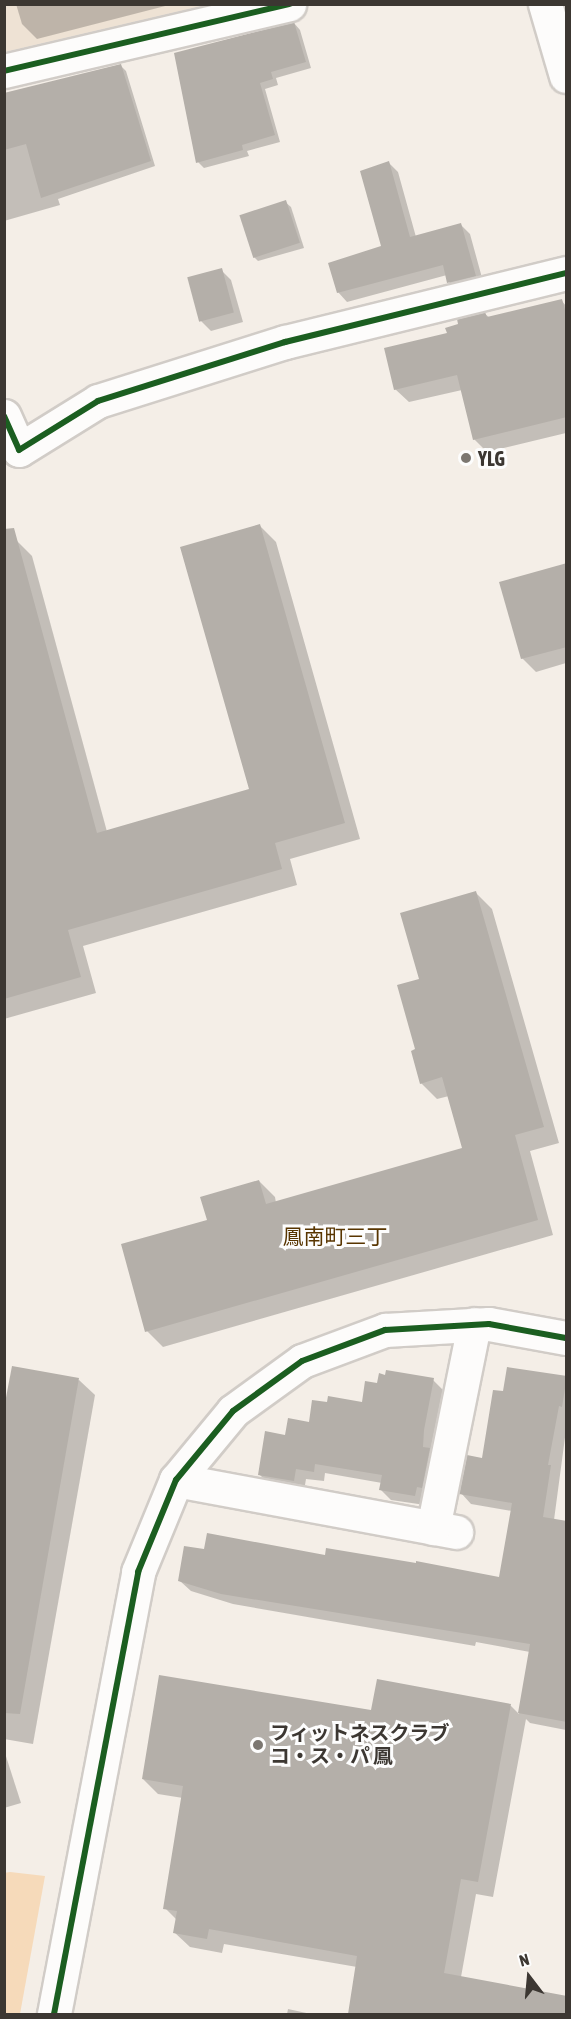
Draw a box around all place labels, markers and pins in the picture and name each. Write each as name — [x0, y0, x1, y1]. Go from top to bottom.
place label: YLG — [478, 446, 505, 470]
marker: YLG — [459, 451, 473, 465]
place label: フィットネスクラブ コ・ス・パ 鳳 — [270, 1721, 450, 1768]
marker: フィットネスクラブ コ・ス・パ 鳳 — [251, 1738, 265, 1752]

